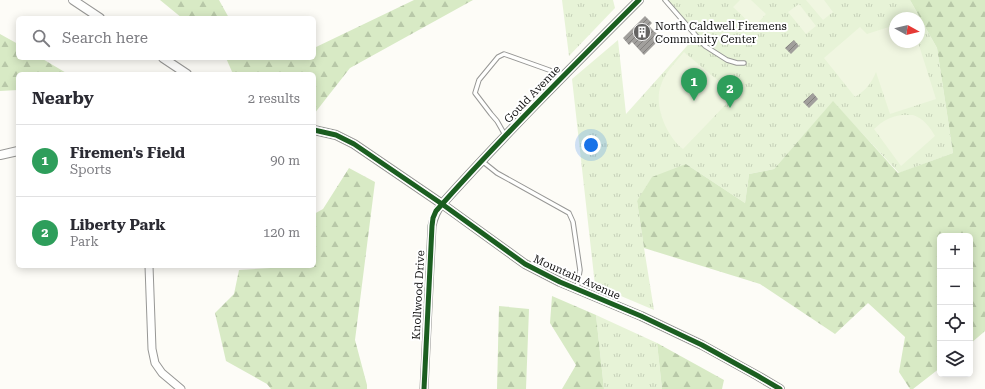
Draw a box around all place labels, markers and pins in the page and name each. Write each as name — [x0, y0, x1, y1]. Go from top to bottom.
place label: North Caldwell Firemens Community Center — [655, 20, 787, 46]
building icon: North Caldwell Firemens Community Center — [632, 22, 652, 42]
pin: 1 — [681, 68, 707, 101]
pin: 2 — [717, 75, 743, 108]

